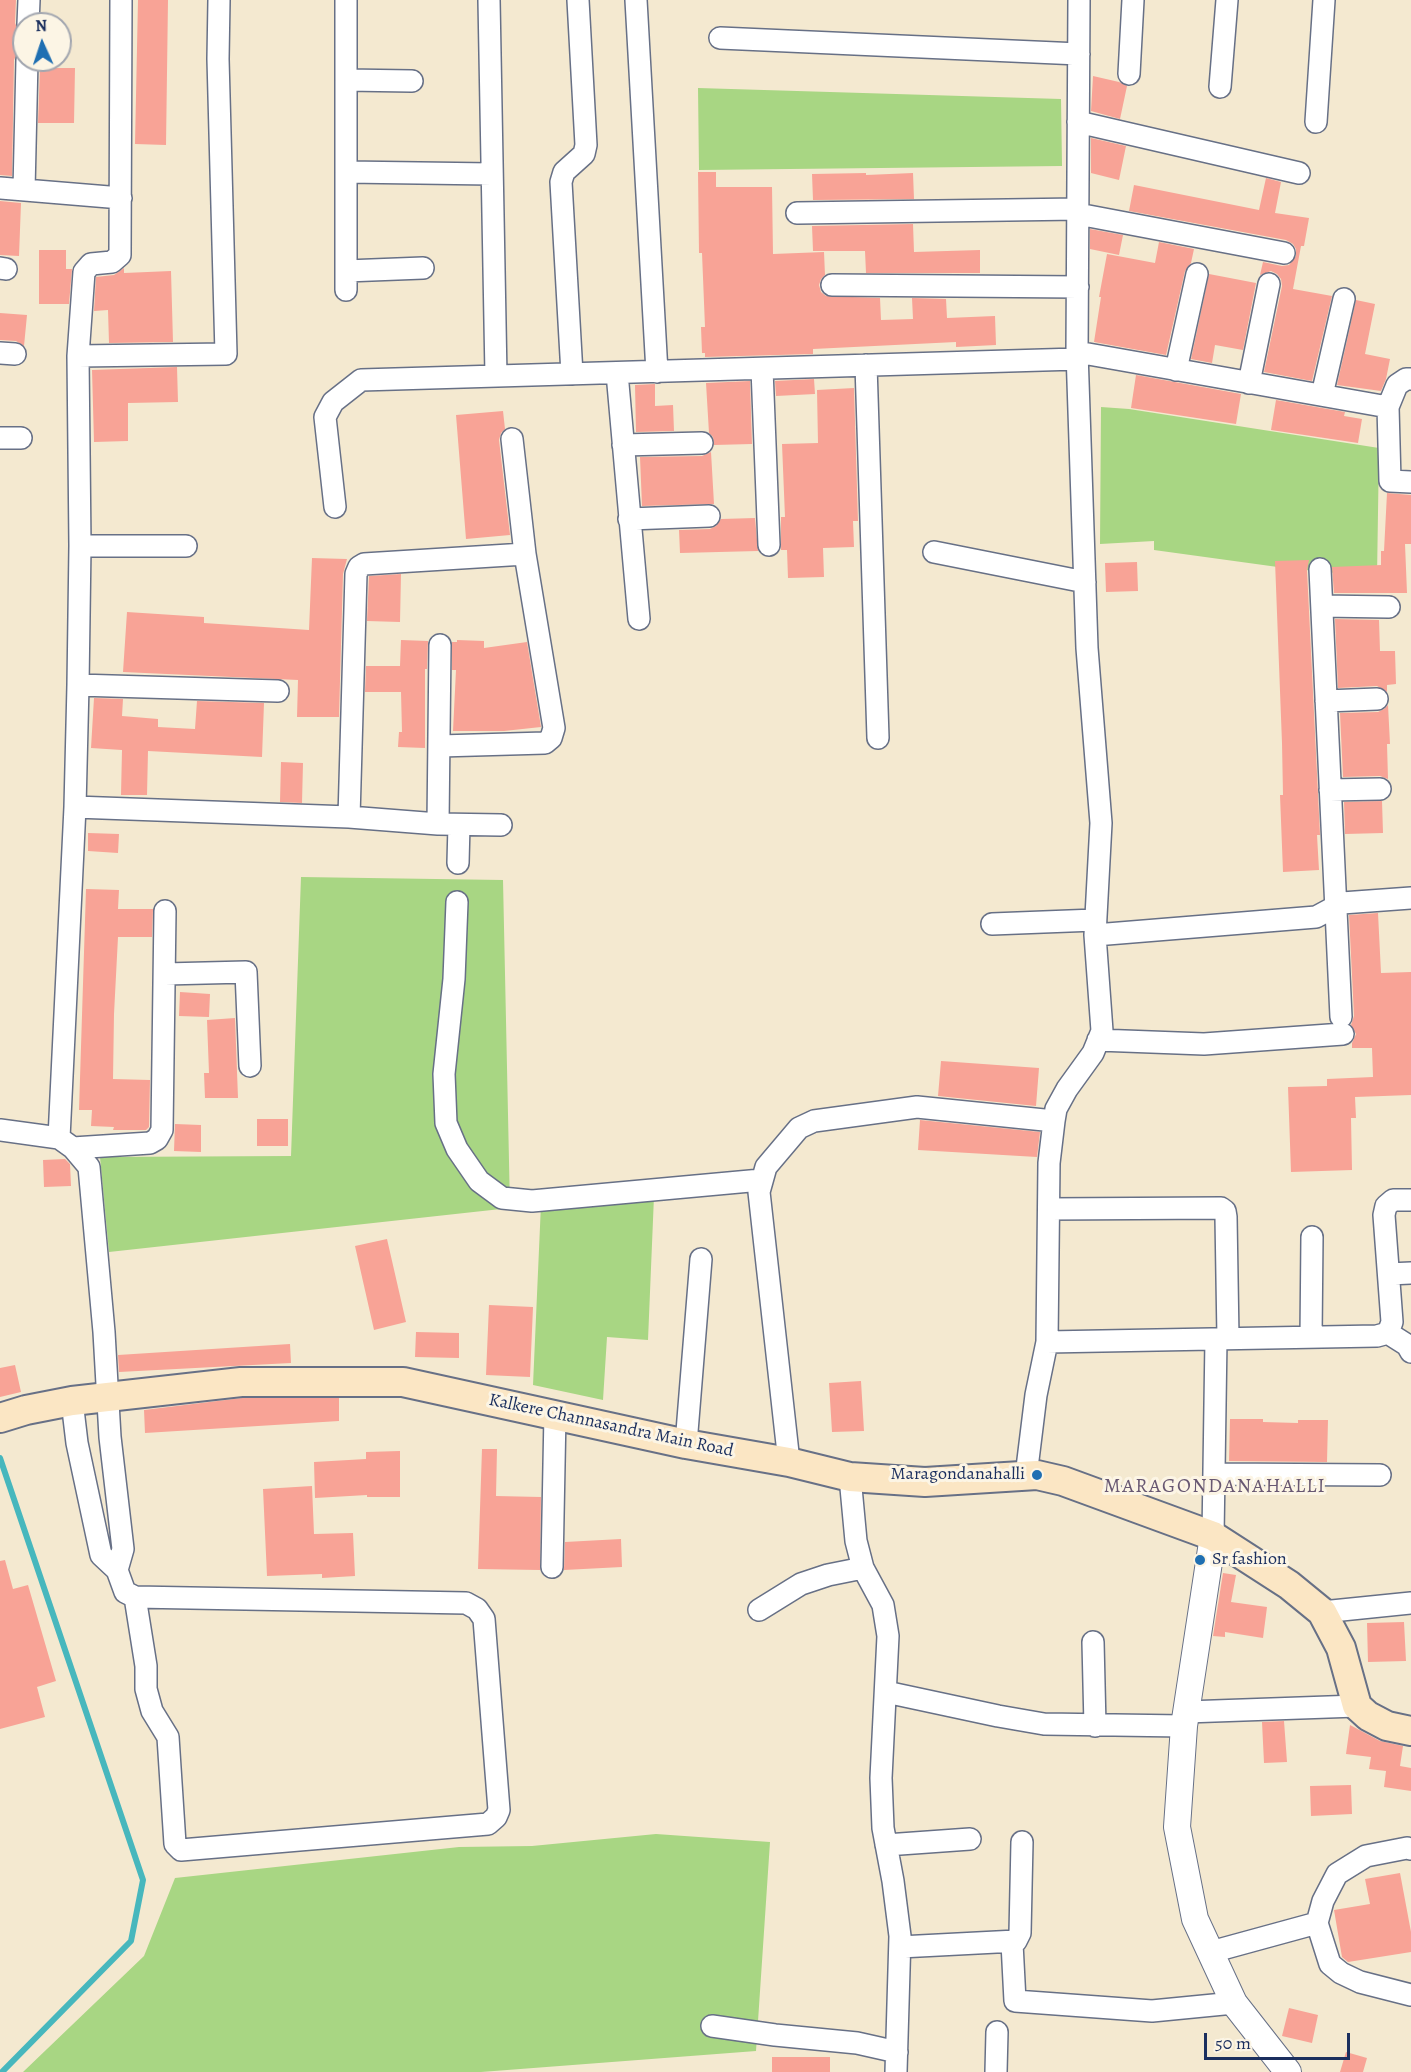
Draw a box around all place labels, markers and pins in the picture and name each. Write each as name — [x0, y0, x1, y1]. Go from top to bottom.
place label: Maragondanahalli — [890, 1464, 1025, 1486]
marker: Maragondanahalli — [1030, 1468, 1044, 1482]
place label: Sr fashion — [1212, 1549, 1287, 1571]
marker: Sr fashion — [1193, 1553, 1207, 1567]

